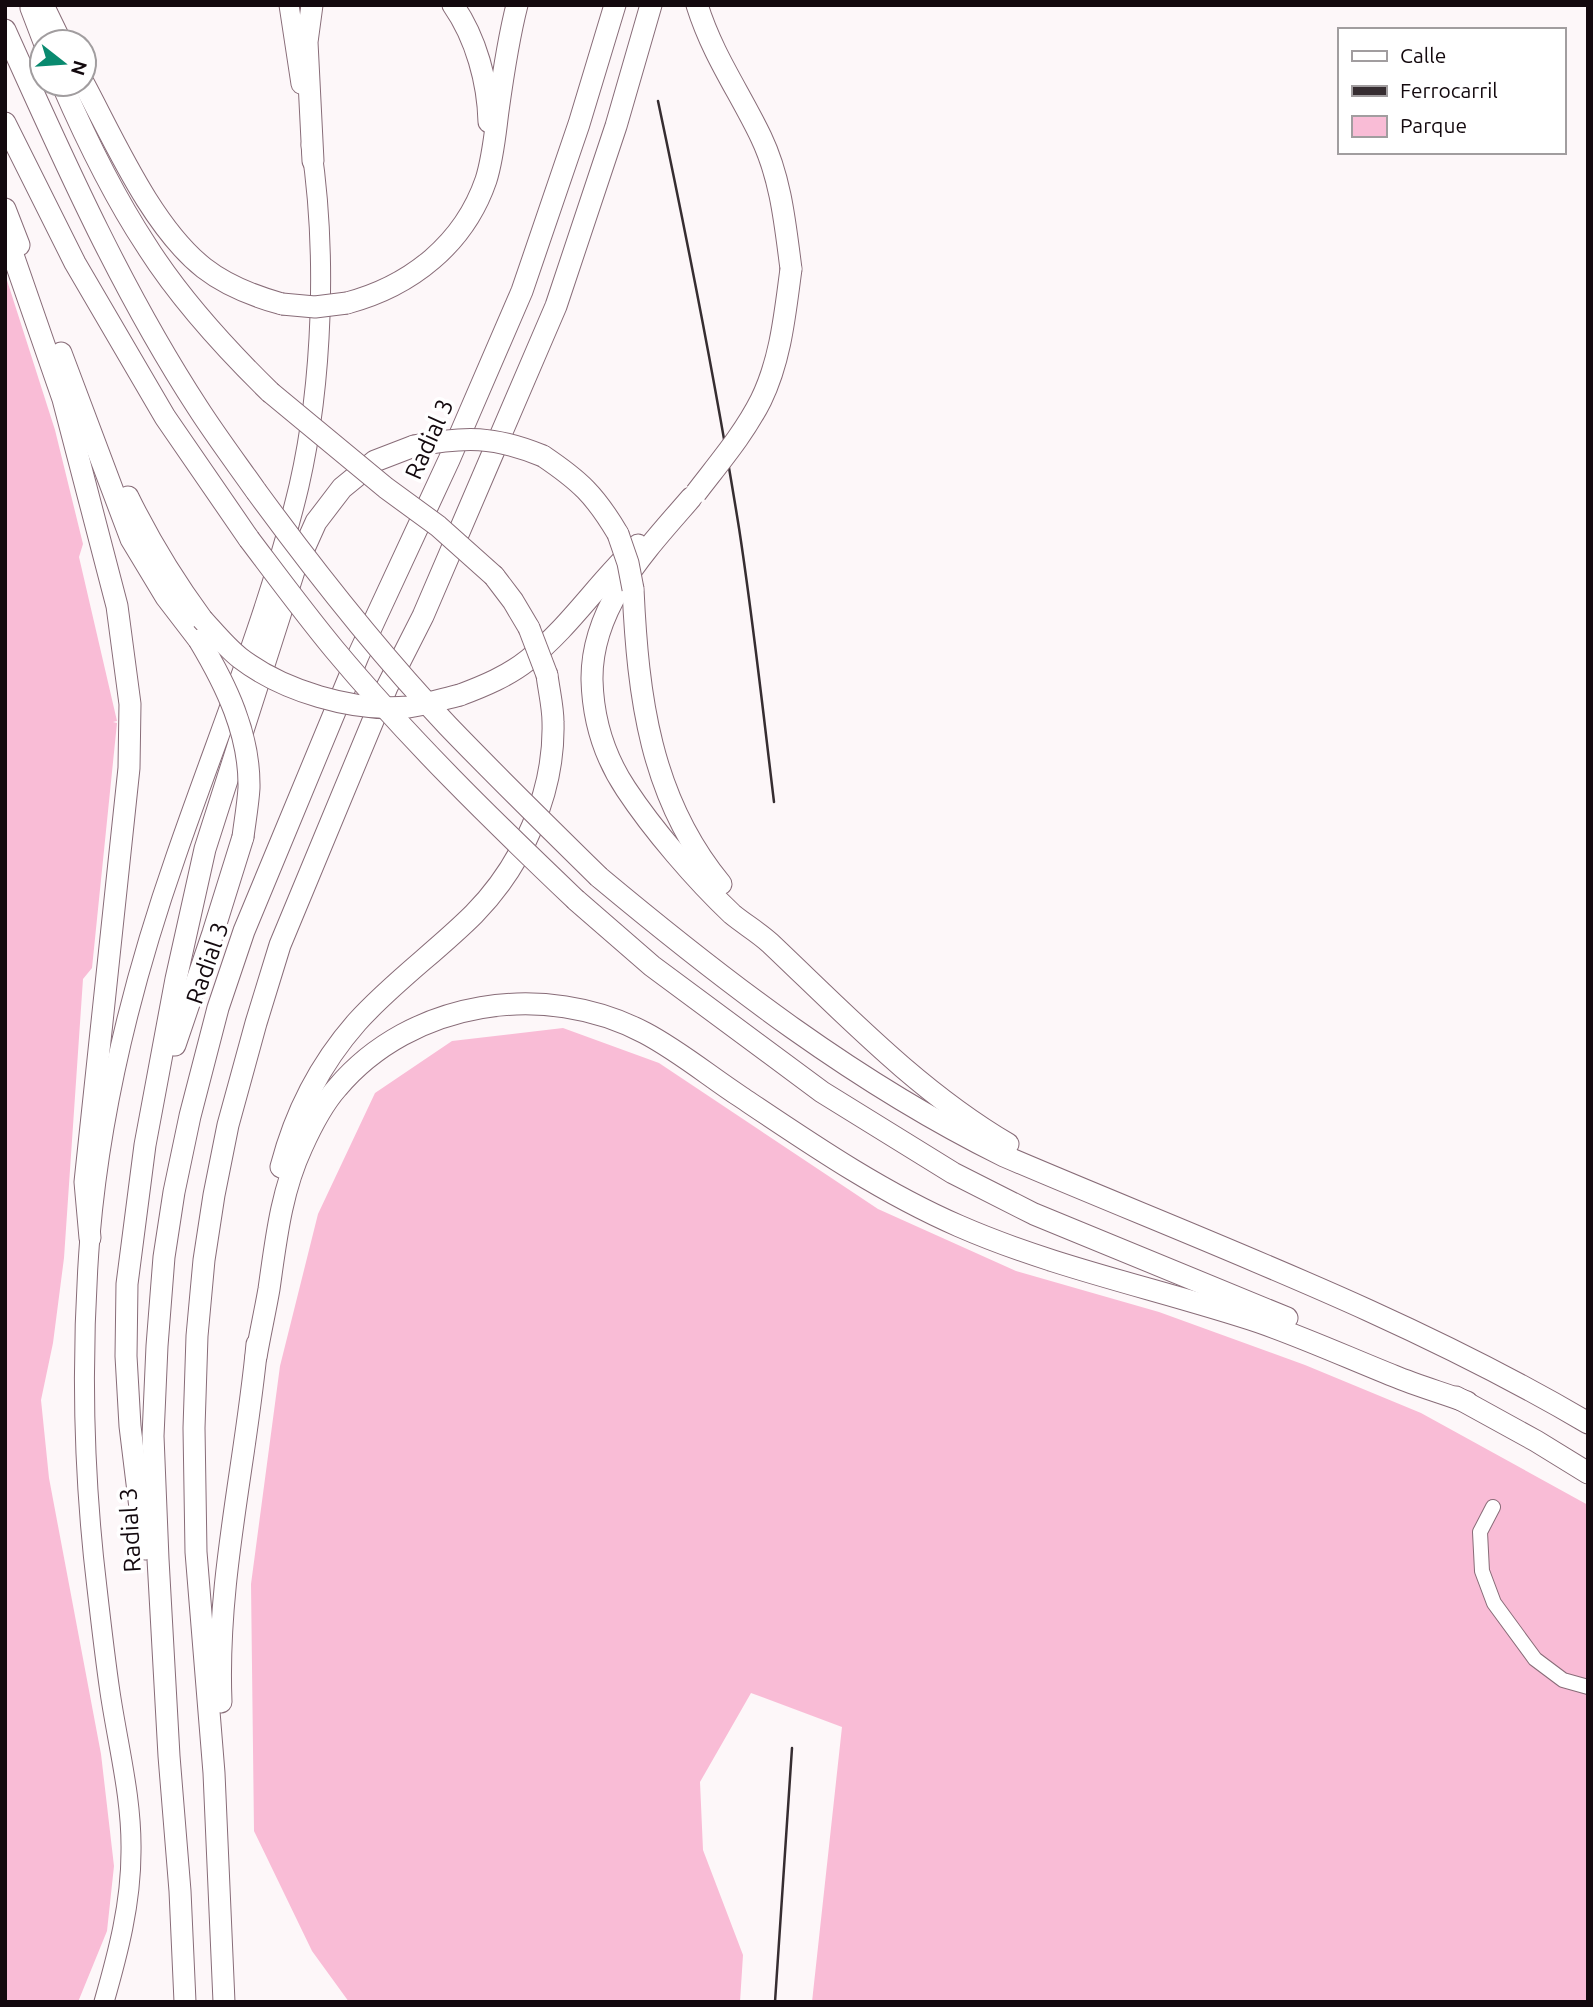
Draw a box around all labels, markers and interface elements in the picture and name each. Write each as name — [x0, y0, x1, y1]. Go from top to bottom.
north arrow — [28, 28, 98, 98]
legend — [1338, 28, 1565, 154]
text: Calle — [1400, 43, 1446, 67]
text: N — [67, 58, 92, 78]
text: Ferrocarril — [1400, 78, 1498, 102]
text: Parque — [1400, 113, 1467, 137]
street label: Radial 3 — [399, 395, 459, 483]
street label: Radial 3 — [180, 919, 234, 1007]
street label: Radial 3 — [114, 1487, 146, 1573]

